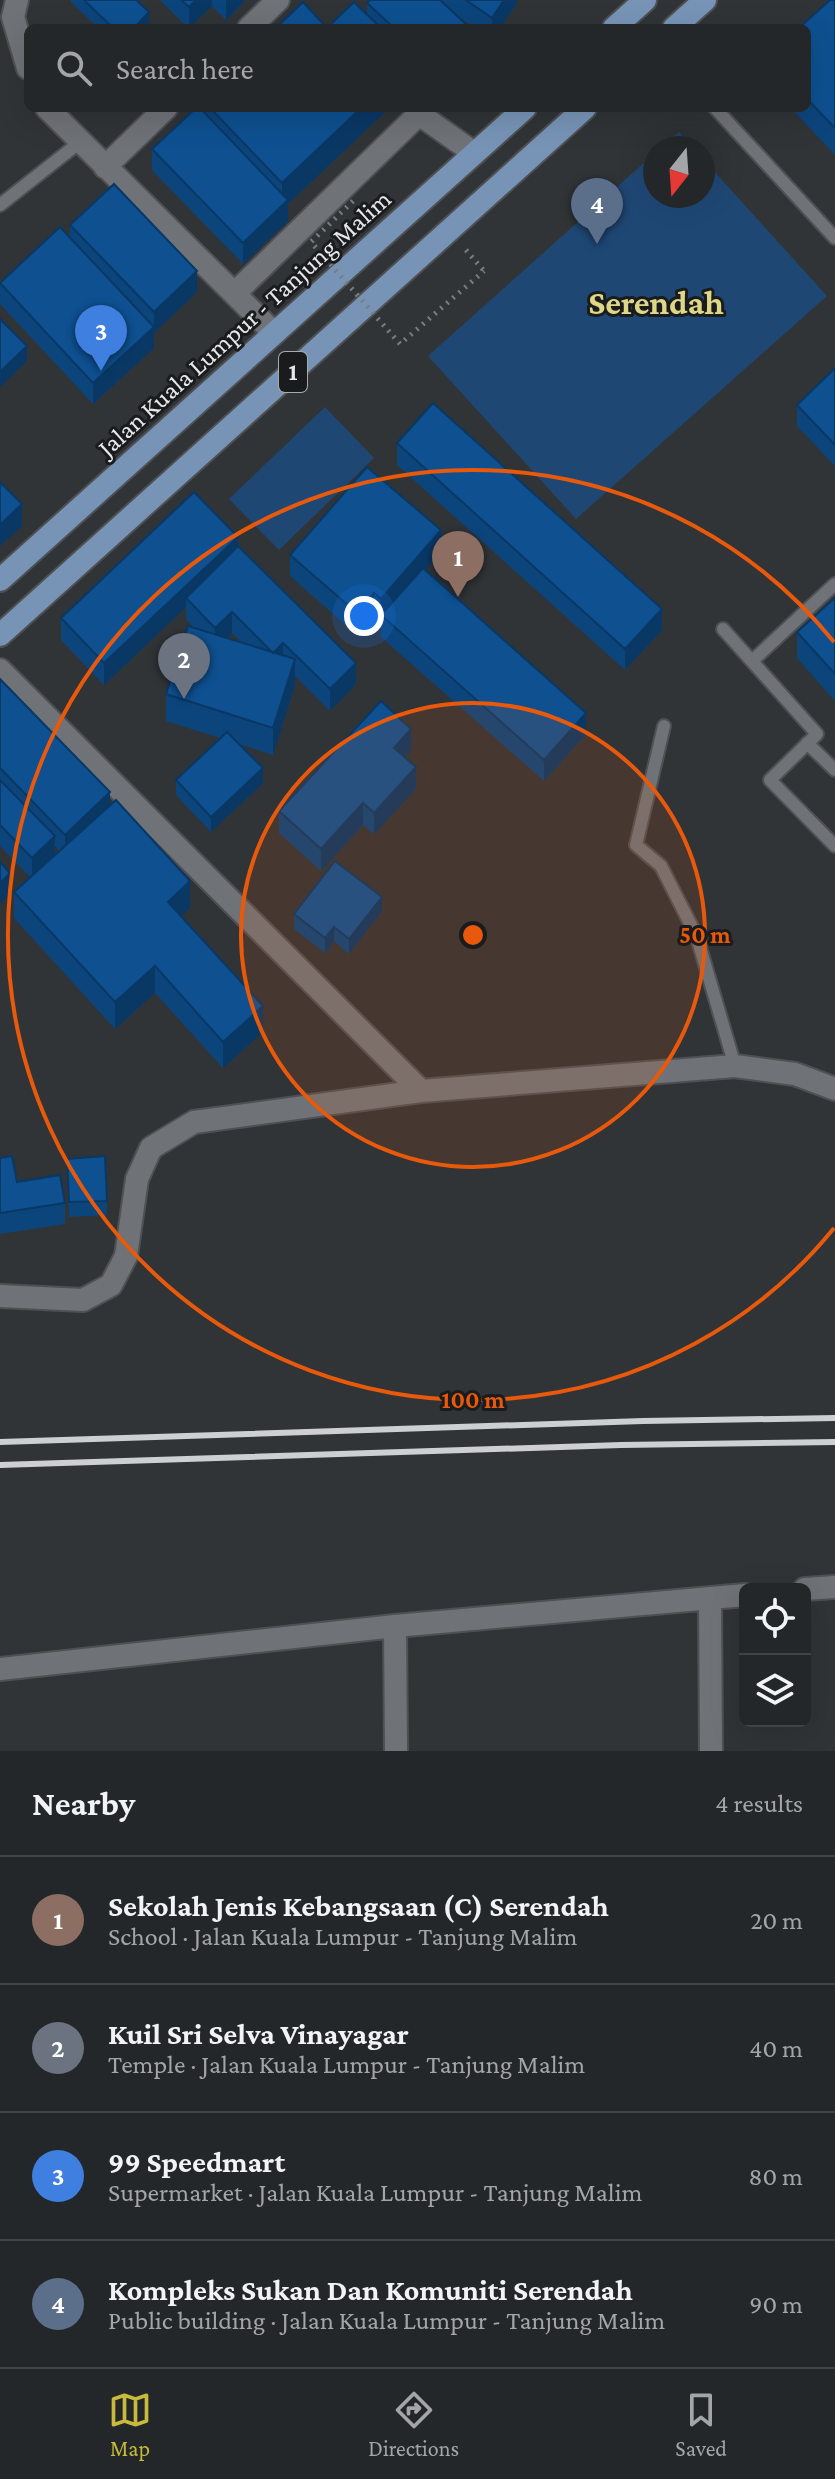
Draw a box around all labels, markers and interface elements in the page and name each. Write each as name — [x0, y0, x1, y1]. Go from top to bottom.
search box — [24, 24, 811, 112]
icon: search — [52, 46, 96, 90]
text: Search here — [116, 52, 254, 85]
north arrow — [643, 136, 715, 208]
pin: 4 — [571, 178, 623, 244]
street label: Jalan Kuala Lumpur - Tanjung Malim — [91, 184, 397, 464]
district label: Serendah — [588, 284, 724, 321]
pin: 3 — [75, 305, 127, 371]
road number: 1 — [279, 352, 307, 392]
pin: 1 — [432, 531, 484, 597]
your location — [344, 596, 384, 636]
pin: 2 — [158, 633, 210, 699]
centre of rings — [459, 921, 487, 949]
text: 50 m — [679, 921, 731, 948]
text: 100 m — [441, 1386, 505, 1413]
map controls — [739, 1583, 811, 1727]
button: locate — [739, 1583, 811, 1655]
button: layers — [739, 1655, 811, 1727]
text: Nearby — [32, 1785, 135, 1822]
text: 4 results — [715, 1789, 803, 1818]
text: Sekolah Jenis Kebangsaan (C) Serendah — [108, 1889, 609, 1922]
text: 1 — [53, 1906, 63, 1935]
text: 20 m — [750, 1906, 803, 1935]
text: School · Jalan Kuala Lumpur - Tanjung Malim — [108, 1922, 577, 1951]
text: Kuil Sri Selva Vinayagar — [108, 2017, 409, 2050]
text: 2 — [51, 2034, 65, 2063]
text: 40 m — [749, 2034, 803, 2063]
text: Temple · Jalan Kuala Lumpur - Tanjung Malim — [108, 2050, 585, 2079]
text: 99 Speedmart — [108, 2145, 285, 2178]
text: 3 — [52, 2162, 64, 2191]
text: 80 m — [749, 2162, 803, 2191]
text: Supermarket · Jalan Kuala Lumpur - Tanjung Malim — [108, 2178, 642, 2207]
text: Kompleks Sukan Dan Komuniti Serendah — [108, 2273, 633, 2306]
text: 4 — [51, 2290, 65, 2319]
text: 90 m — [749, 2290, 803, 2319]
text: Public building · Jalan Kuala Lumpur - Tanjung Malim — [108, 2306, 665, 2335]
tab: Map — [108, 2388, 152, 2461]
tab: Directions — [368, 2388, 459, 2461]
tab: Saved — [675, 2388, 727, 2461]

